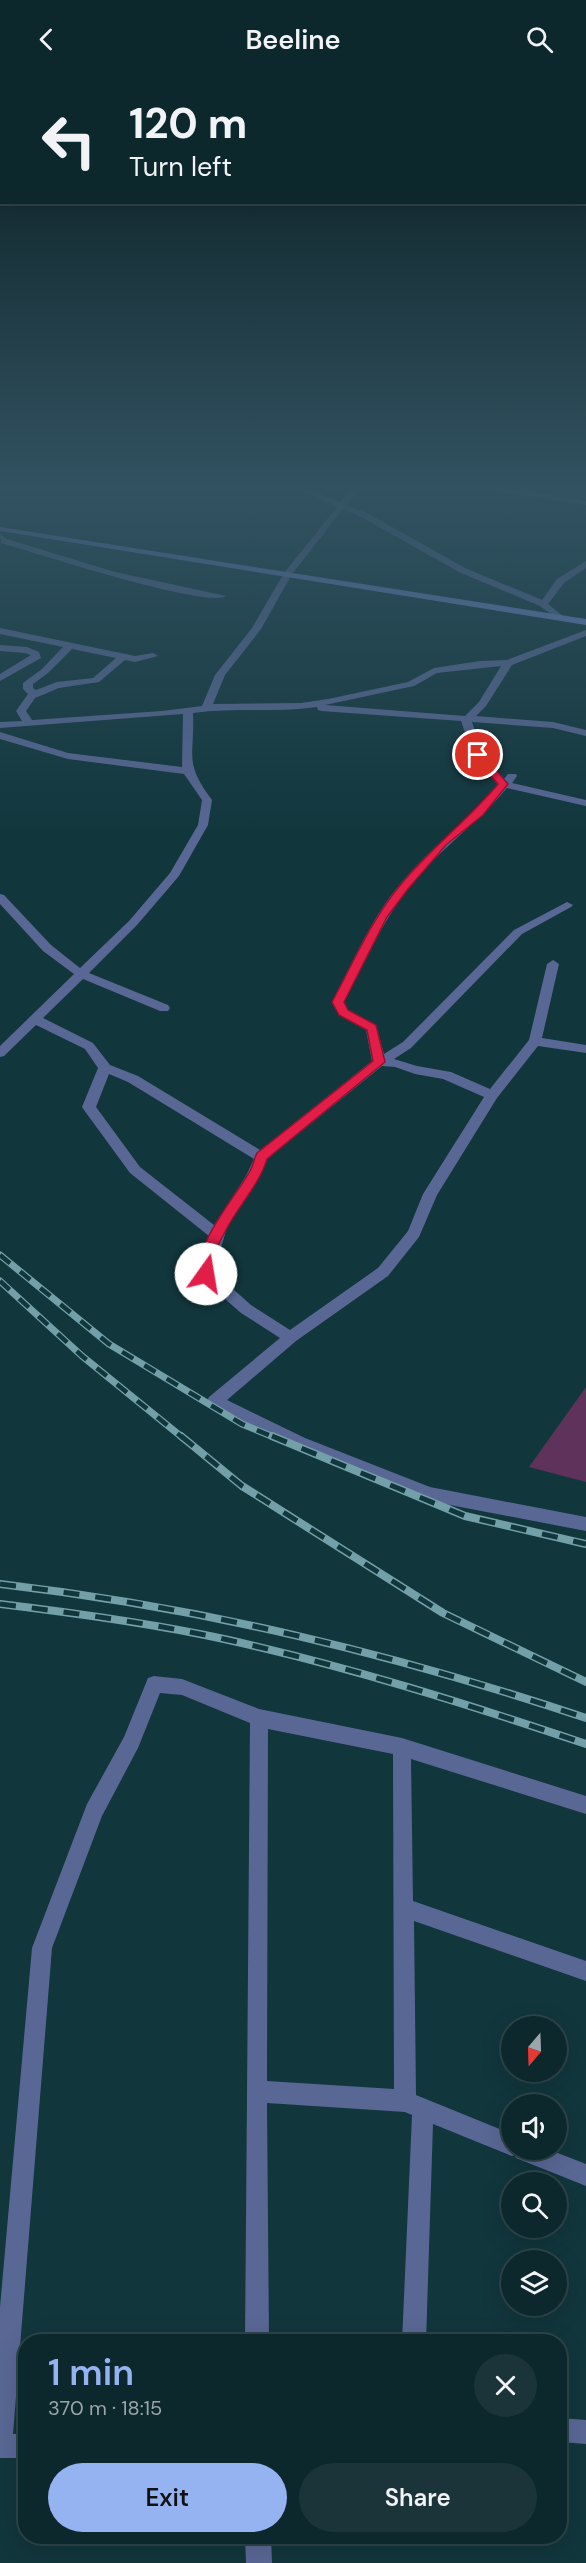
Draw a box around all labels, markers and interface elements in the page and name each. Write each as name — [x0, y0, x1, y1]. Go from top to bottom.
text: Beeline — [245, 22, 341, 57]
icon: back — [30, 23, 63, 56]
icon: search — [523, 23, 556, 56]
text: 120 m — [129, 96, 247, 151]
icon: left — [30, 102, 108, 180]
text: Turn left — [129, 149, 232, 184]
pin — [452, 729, 503, 780]
icon: arrive — [461, 738, 494, 771]
position arrow — [174, 1242, 238, 1306]
north arrow — [501, 2016, 567, 2082]
map controls — [501, 2016, 567, 2316]
button: sound — [501, 2094, 567, 2160]
button: search — [501, 2172, 567, 2238]
button: layers — [501, 2250, 567, 2316]
text: 1 min — [48, 2349, 134, 2396]
button: close — [474, 2354, 537, 2417]
text: 370 m · 18:15 — [48, 2395, 162, 2421]
button: Exit — [48, 2463, 287, 2532]
button: Share — [299, 2463, 537, 2532]

